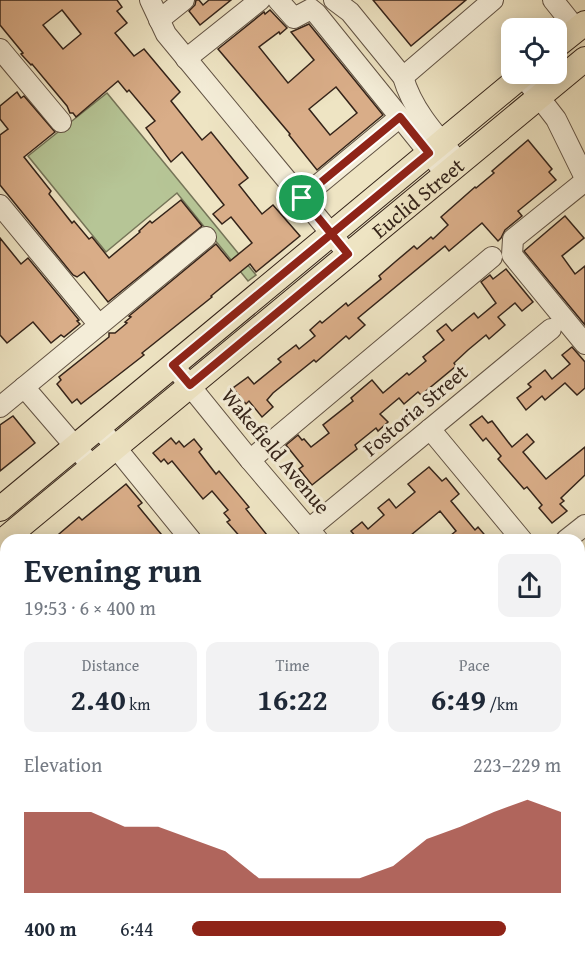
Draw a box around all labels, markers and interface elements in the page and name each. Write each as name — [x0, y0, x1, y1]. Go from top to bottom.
map controls — [501, 18, 567, 84]
button: locate — [501, 18, 567, 84]
street label: Euclid Street — [365, 150, 471, 245]
pin — [276, 172, 327, 223]
icon: arrive — [285, 181, 318, 214]
street label: Fostoria Street — [356, 356, 475, 463]
street label: Wakefield Avenue — [214, 381, 338, 521]
text: Evening run — [24, 546, 201, 594]
button: share — [498, 554, 561, 617]
text: 19:53 · 6 × 400 m — [24, 593, 156, 622]
text: Distance — [82, 653, 139, 677]
text: Time — [275, 653, 310, 677]
text: Pace — [459, 653, 490, 677]
text: 2.40 — [71, 677, 126, 721]
text: 16:22 — [257, 677, 328, 721]
text: 6:49 — [431, 677, 486, 721]
text: km — [126, 692, 150, 716]
text: /km — [486, 692, 518, 716]
text: Elevation — [24, 750, 102, 779]
text: 223–229 m — [473, 750, 561, 779]
text: 400 m — [24, 914, 77, 943]
text: 6:44 — [120, 914, 154, 943]

